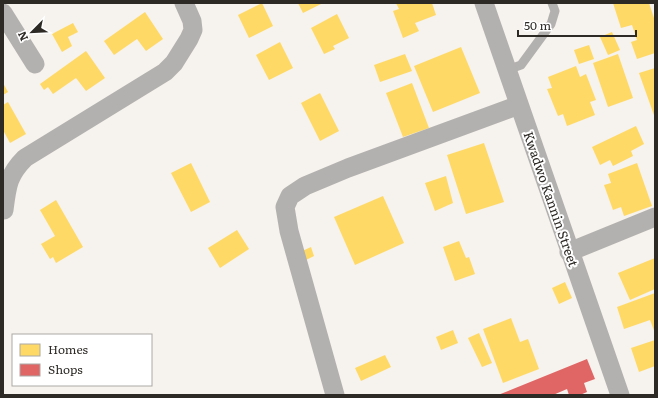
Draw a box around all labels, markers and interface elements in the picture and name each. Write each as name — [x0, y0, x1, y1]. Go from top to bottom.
north arrow — [12, 12, 52, 52]
scale bar — [518, 12, 636, 38]
text: 50 m — [524, 16, 551, 34]
text: N — [13, 29, 31, 44]
street label: Kwadwo Kannin Street — [519, 129, 584, 270]
legend — [12, 334, 152, 386]
text: Homes — [48, 340, 88, 358]
text: Shops — [48, 360, 83, 378]

